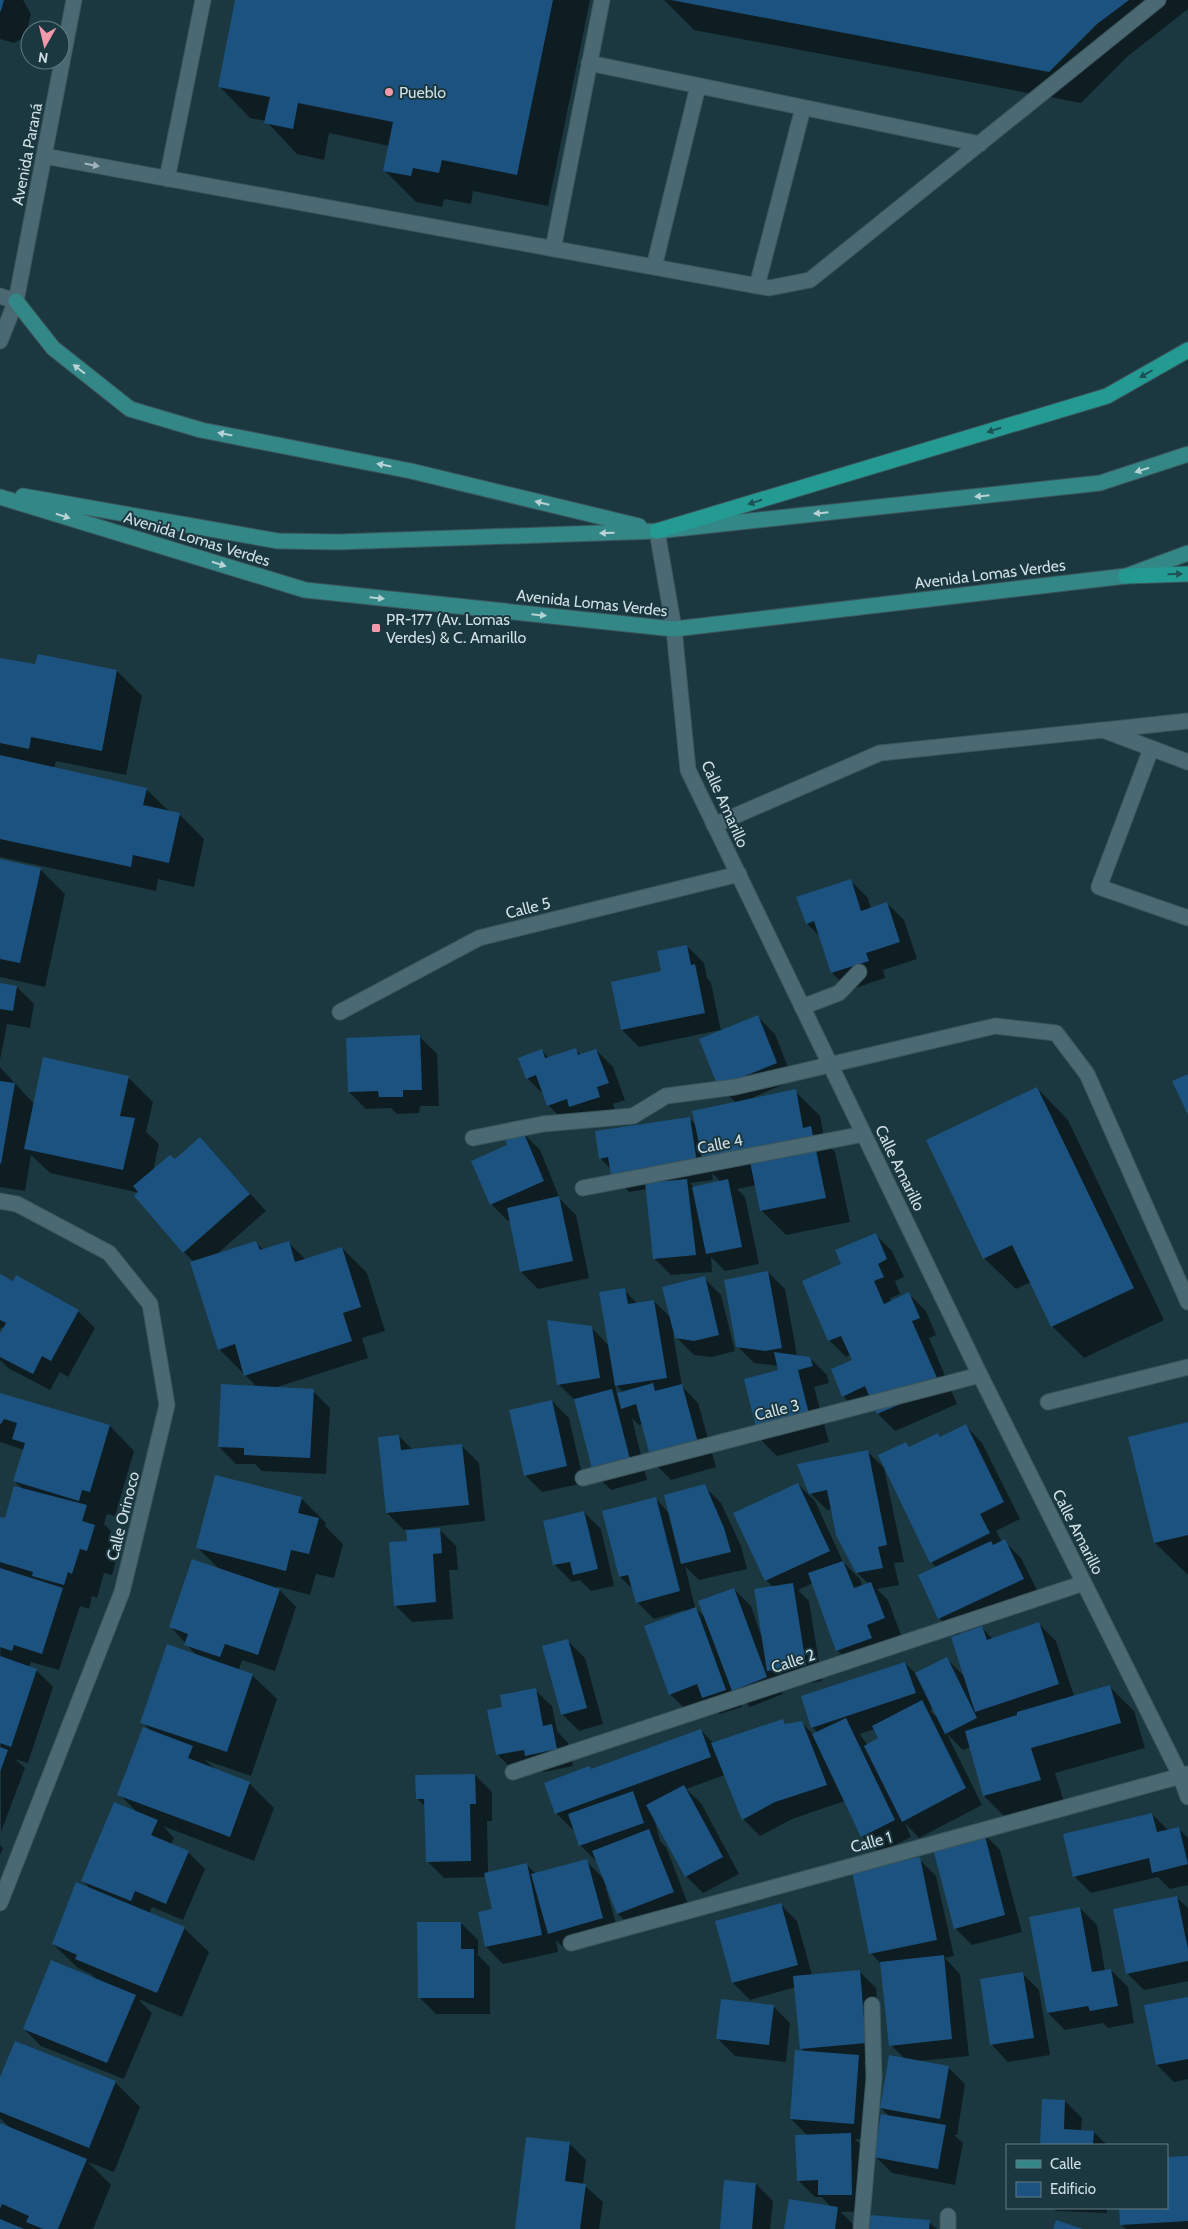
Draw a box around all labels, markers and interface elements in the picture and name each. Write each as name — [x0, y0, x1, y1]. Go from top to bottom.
north arrow — [20, 20, 70, 70]
text: N — [37, 48, 49, 67]
place label: Pueblo — [399, 83, 446, 102]
marker: Pueblo — [383, 86, 395, 98]
street label: Avenida Paraná — [8, 101, 46, 207]
one-way arrow — [84, 161, 100, 169]
one-way arrow — [73, 364, 86, 375]
one-way arrow — [1139, 370, 1152, 379]
one-way arrow — [987, 427, 1002, 435]
one-way arrow — [217, 430, 232, 438]
one-way arrow — [376, 461, 392, 469]
one-way arrow — [1134, 466, 1149, 474]
one-way arrow — [974, 492, 990, 500]
one-way arrow — [747, 498, 762, 506]
one-way arrow — [535, 499, 550, 507]
street label: Avenida Lomas Verdes — [122, 508, 273, 570]
one-way arrow — [812, 510, 828, 518]
one-way arrow — [56, 513, 71, 521]
one-way arrow — [598, 529, 614, 537]
street label: Avenida Lomas Verdes — [913, 555, 1067, 593]
one-way arrow — [211, 560, 226, 568]
one-way arrow — [1167, 570, 1183, 578]
street label: Avenida Lomas Verdes — [516, 586, 669, 620]
one-way arrow — [369, 594, 385, 602]
place label: PR-177 (Av. Lomas Verdes) & C. Amarillo — [386, 610, 526, 647]
one-way arrow — [531, 611, 547, 619]
marker: PR-177 (Av. Lomas Verdes) & C. Amarillo — [370, 622, 382, 634]
street label: Calle Amarillo — [697, 758, 753, 851]
street label: Calle 5 — [504, 893, 552, 923]
street label: Calle Amarillo — [871, 1122, 929, 1214]
street label: Calle 4 — [696, 1130, 744, 1158]
street label: Calle 3 — [753, 1395, 801, 1425]
street label: Calle Orinoco — [103, 1469, 143, 1563]
street label: Calle Amarillo — [1048, 1486, 1108, 1578]
street label: Calle 2 — [769, 1645, 817, 1677]
street label: Calle 1 — [848, 1827, 894, 1857]
legend — [1006, 2144, 1168, 2209]
text: Calle — [1050, 2155, 1081, 2173]
text: Edificio — [1050, 2180, 1096, 2198]

